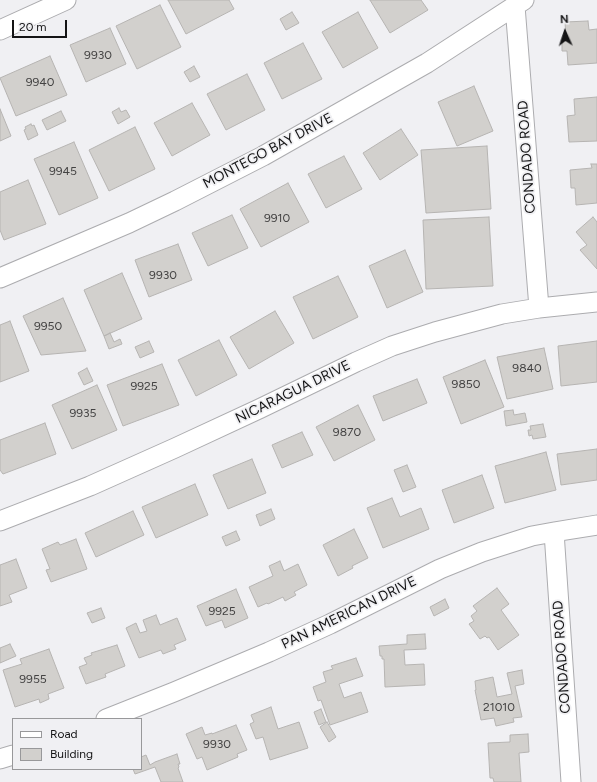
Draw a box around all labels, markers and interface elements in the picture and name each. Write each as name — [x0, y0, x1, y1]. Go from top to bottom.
scale bar — [14, 12, 69, 38]
north arrow — [545, 12, 585, 52]
text: N — [560, 13, 569, 26]
text: 20 m — [19, 20, 47, 34]
house number: 9930 — [84, 48, 112, 62]
house number: 9940 — [26, 75, 54, 89]
street label: CONDADO ROAD — [515, 100, 539, 214]
street label: MONTEGO BAY DRIVE — [200, 110, 336, 192]
house number: 9945 — [49, 164, 77, 178]
house number: 9910 — [264, 211, 290, 225]
house number: 9930 — [149, 268, 177, 282]
house number: 9950 — [34, 319, 62, 333]
street label: NICARAGUA DRIVE — [233, 357, 353, 427]
house number: 9840 — [512, 361, 542, 375]
house number: 9850 — [452, 377, 480, 391]
house number: 9925 — [130, 379, 158, 393]
house number: 9935 — [69, 406, 97, 420]
house number: 9870 — [333, 425, 361, 439]
street label: PAN AMERICAN DRIVE — [279, 573, 419, 653]
street label: CONDADO ROAD — [550, 600, 574, 714]
house number: 9925 — [208, 604, 236, 618]
house number: 9955 — [19, 672, 47, 686]
house number: 21010 — [483, 700, 515, 714]
legend — [12, 718, 142, 770]
text: Road — [50, 727, 78, 741]
house number: 9930 — [203, 737, 231, 751]
text: Building — [50, 747, 93, 761]

